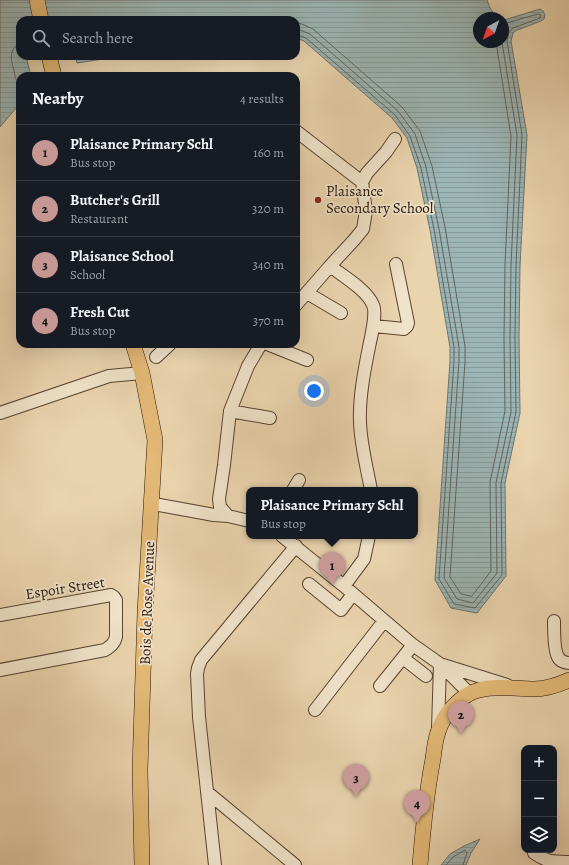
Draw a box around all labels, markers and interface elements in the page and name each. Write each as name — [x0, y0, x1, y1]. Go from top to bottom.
north arrow — [473, 12, 509, 48]
search box — [16, 16, 300, 60]
icon: search — [30, 27, 52, 49]
text: Search here — [62, 28, 133, 48]
text: Nearby — [32, 87, 83, 110]
text: 4 results — [240, 90, 284, 107]
text: Plaisance Primary Schl — [70, 134, 213, 154]
text: 1 — [43, 144, 47, 161]
text: 160 m — [253, 144, 284, 161]
text: Bus stop — [70, 154, 115, 171]
place label: Plaisance Secondary School — [326, 181, 434, 218]
text: Butcher's Grill — [70, 190, 160, 210]
marker: Plaisance Secondary School — [313, 195, 323, 205]
text: 2 — [42, 200, 48, 217]
text: 320 m — [252, 200, 284, 217]
text: Restaurant — [70, 210, 128, 227]
text: Plaisance School — [70, 246, 174, 266]
text: 3 — [42, 256, 48, 273]
text: 340 m — [252, 256, 284, 273]
text: School — [70, 266, 105, 283]
text: Fresh Cut — [70, 302, 130, 322]
text: 4 — [42, 312, 48, 329]
text: 370 m — [253, 312, 284, 329]
text: Bus stop — [70, 322, 115, 339]
your location — [304, 381, 324, 401]
popup — [246, 487, 418, 539]
text: Plaisance Primary Schl — [260, 495, 404, 515]
text: Bus stop — [260, 515, 306, 532]
street label: Bois de Rose Avenue — [135, 540, 159, 665]
pin: 1 — [319, 552, 345, 585]
street label: Espoir Street — [24, 572, 106, 604]
pin: 2 — [448, 701, 474, 734]
map controls — [521, 745, 557, 853]
button: + — [521, 745, 557, 781]
pin: 3 — [343, 764, 369, 797]
button: − — [521, 781, 557, 817]
pin: 4 — [404, 790, 430, 823]
button: layers — [521, 817, 557, 853]

